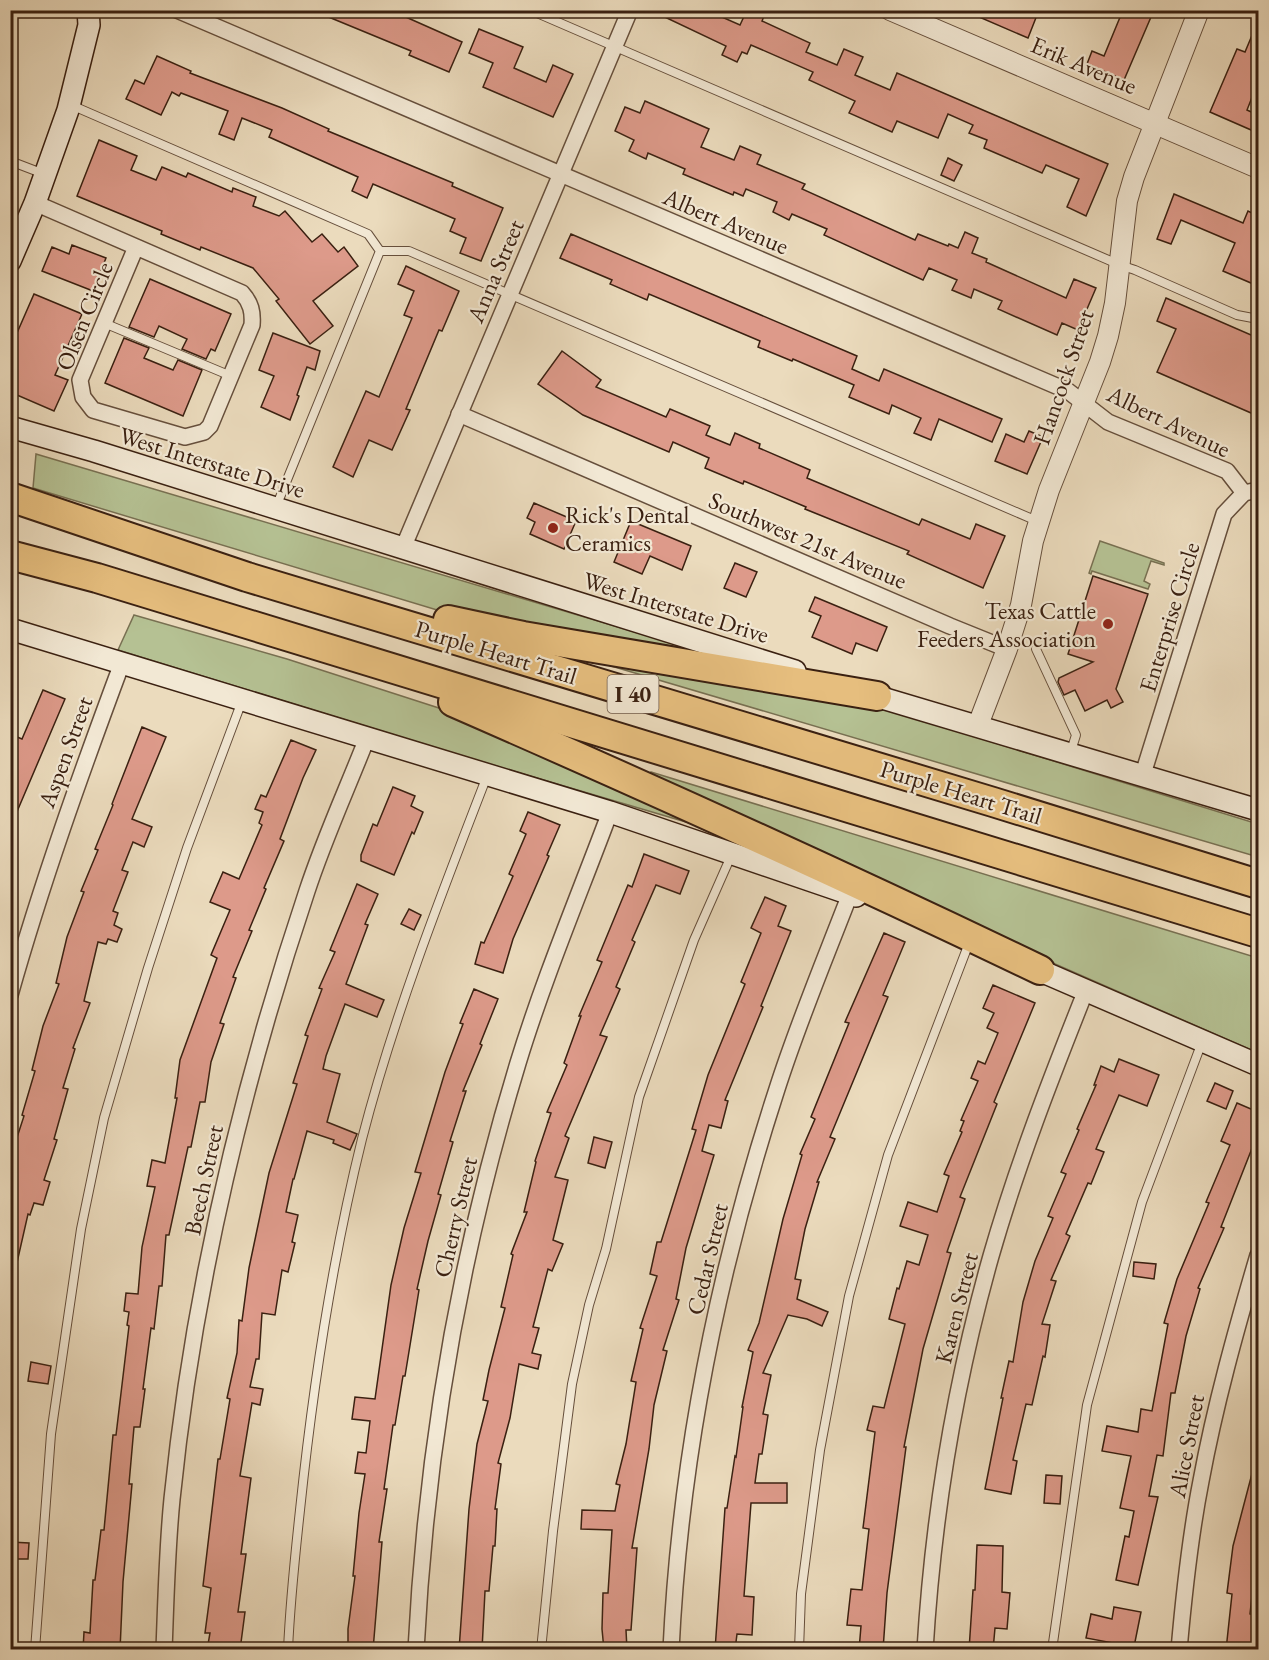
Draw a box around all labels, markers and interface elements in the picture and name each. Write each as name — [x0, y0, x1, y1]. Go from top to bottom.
street label: Erik Avenue — [1026, 29, 1142, 101]
street label: Albert Avenue — [658, 180, 793, 261]
street label: Anna Street — [459, 214, 531, 328]
street label: Olsen Circle — [48, 257, 120, 375]
street label: Hancock Street — [1025, 305, 1101, 449]
street label: Albert Avenue — [1101, 377, 1236, 464]
street label: West Interstate Drive — [115, 419, 309, 505]
street label: Southwest 21st Avenue — [704, 484, 912, 596]
place label: Rick's Dental Ceramics — [565, 499, 690, 558]
marker: Rick's Dental Ceramics — [546, 521, 560, 535]
street label: Enterprise Circle — [1131, 538, 1207, 696]
street label: West Interstate Drive — [579, 564, 773, 650]
place label: Texas Cattle Feeders Association — [917, 595, 1096, 654]
street label: Purple Heart Trail — [411, 613, 581, 691]
marker: Texas Cattle Feeders Association — [1101, 617, 1115, 631]
road number: I 40 — [608, 675, 658, 713]
street label: Aspen Street — [30, 692, 100, 813]
street label: Purple Heart Trail — [876, 753, 1046, 831]
street label: Beech Street — [176, 1122, 230, 1238]
street label: Cherry Street — [426, 1153, 484, 1280]
street label: Cedar Street — [679, 1200, 735, 1318]
street label: Karen Street — [927, 1249, 985, 1367]
street label: Alice Street — [1161, 1391, 1211, 1501]

